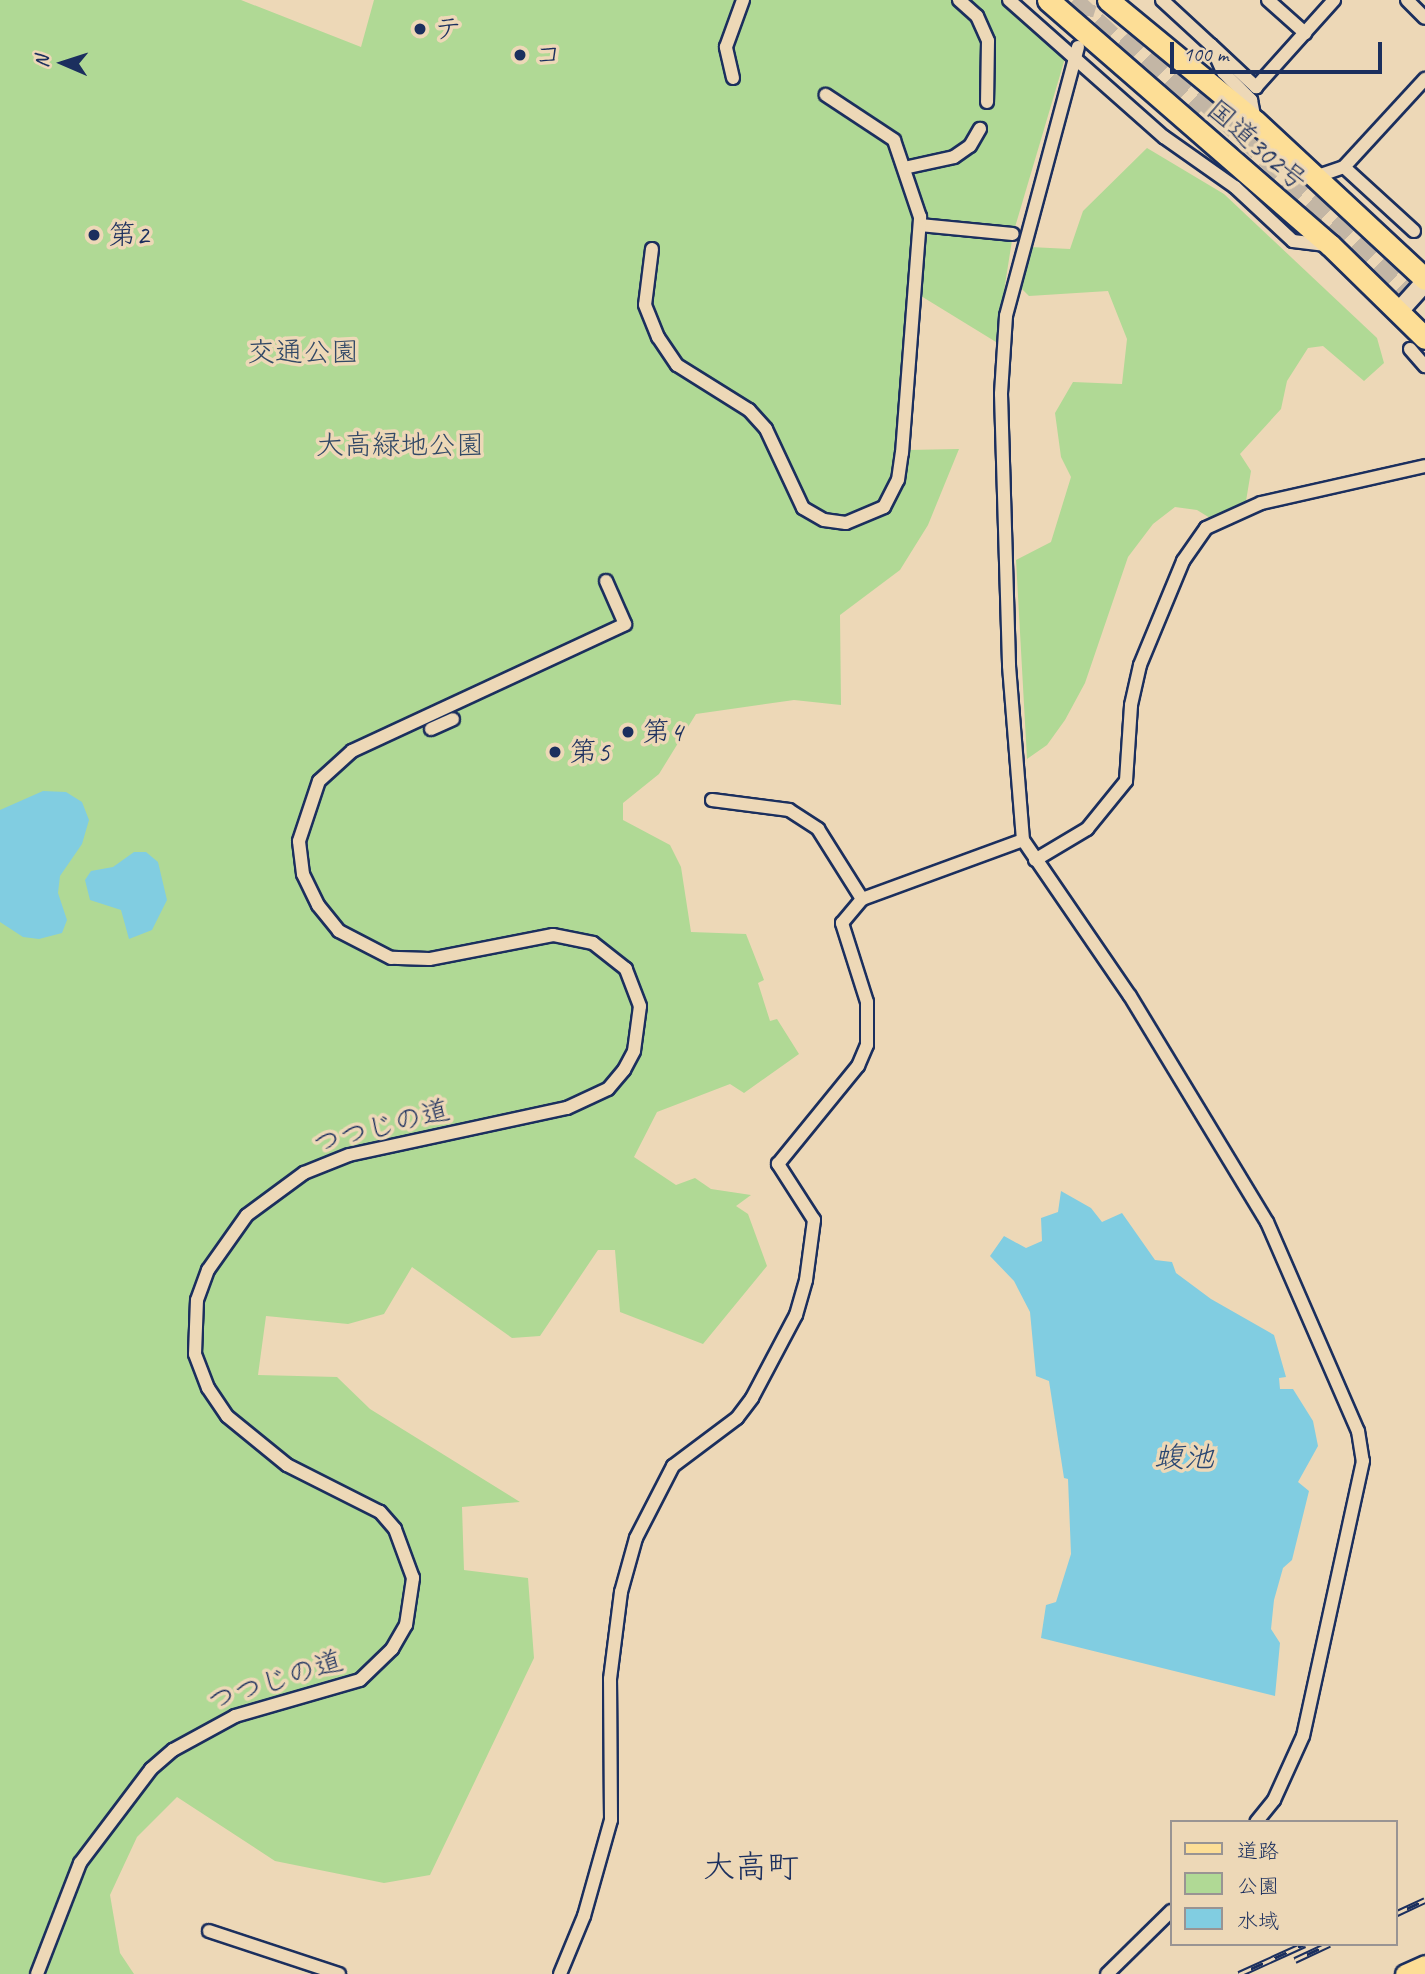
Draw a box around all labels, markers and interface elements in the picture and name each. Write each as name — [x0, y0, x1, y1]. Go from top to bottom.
place label: テ — [434, 12, 462, 46]
marker: テ — [412, 21, 428, 37]
north arrow — [28, 28, 98, 98]
scale bar — [1173, 28, 1385, 72]
place label: コ — [534, 38, 562, 72]
text: 100 m — [1183, 41, 1228, 67]
marker: コ — [512, 47, 528, 63]
text: N — [30, 55, 54, 68]
street label: 国道302号 — [1200, 92, 1314, 198]
place label: 第2 — [108, 218, 149, 252]
marker: 第2 — [86, 227, 102, 243]
park label: 交通公園 — [247, 335, 359, 369]
park label: 大高緑地公園 — [316, 428, 484, 462]
place label: 第4 — [642, 715, 683, 749]
marker: 第4 — [620, 724, 636, 740]
place label: 第5 — [569, 735, 610, 769]
marker: 第5 — [547, 744, 563, 760]
street label: つつじの道 — [309, 1093, 453, 1161]
water label: 蝮池 — [1154, 1439, 1214, 1475]
street label: つつじの道 — [203, 1643, 347, 1719]
legend — [1170, 1820, 1397, 1946]
text: 道路 — [1237, 1838, 1279, 1864]
district label: 大高町 — [703, 1848, 799, 1886]
text: 公園 — [1237, 1873, 1279, 1899]
text: 水域 — [1237, 1908, 1279, 1934]

